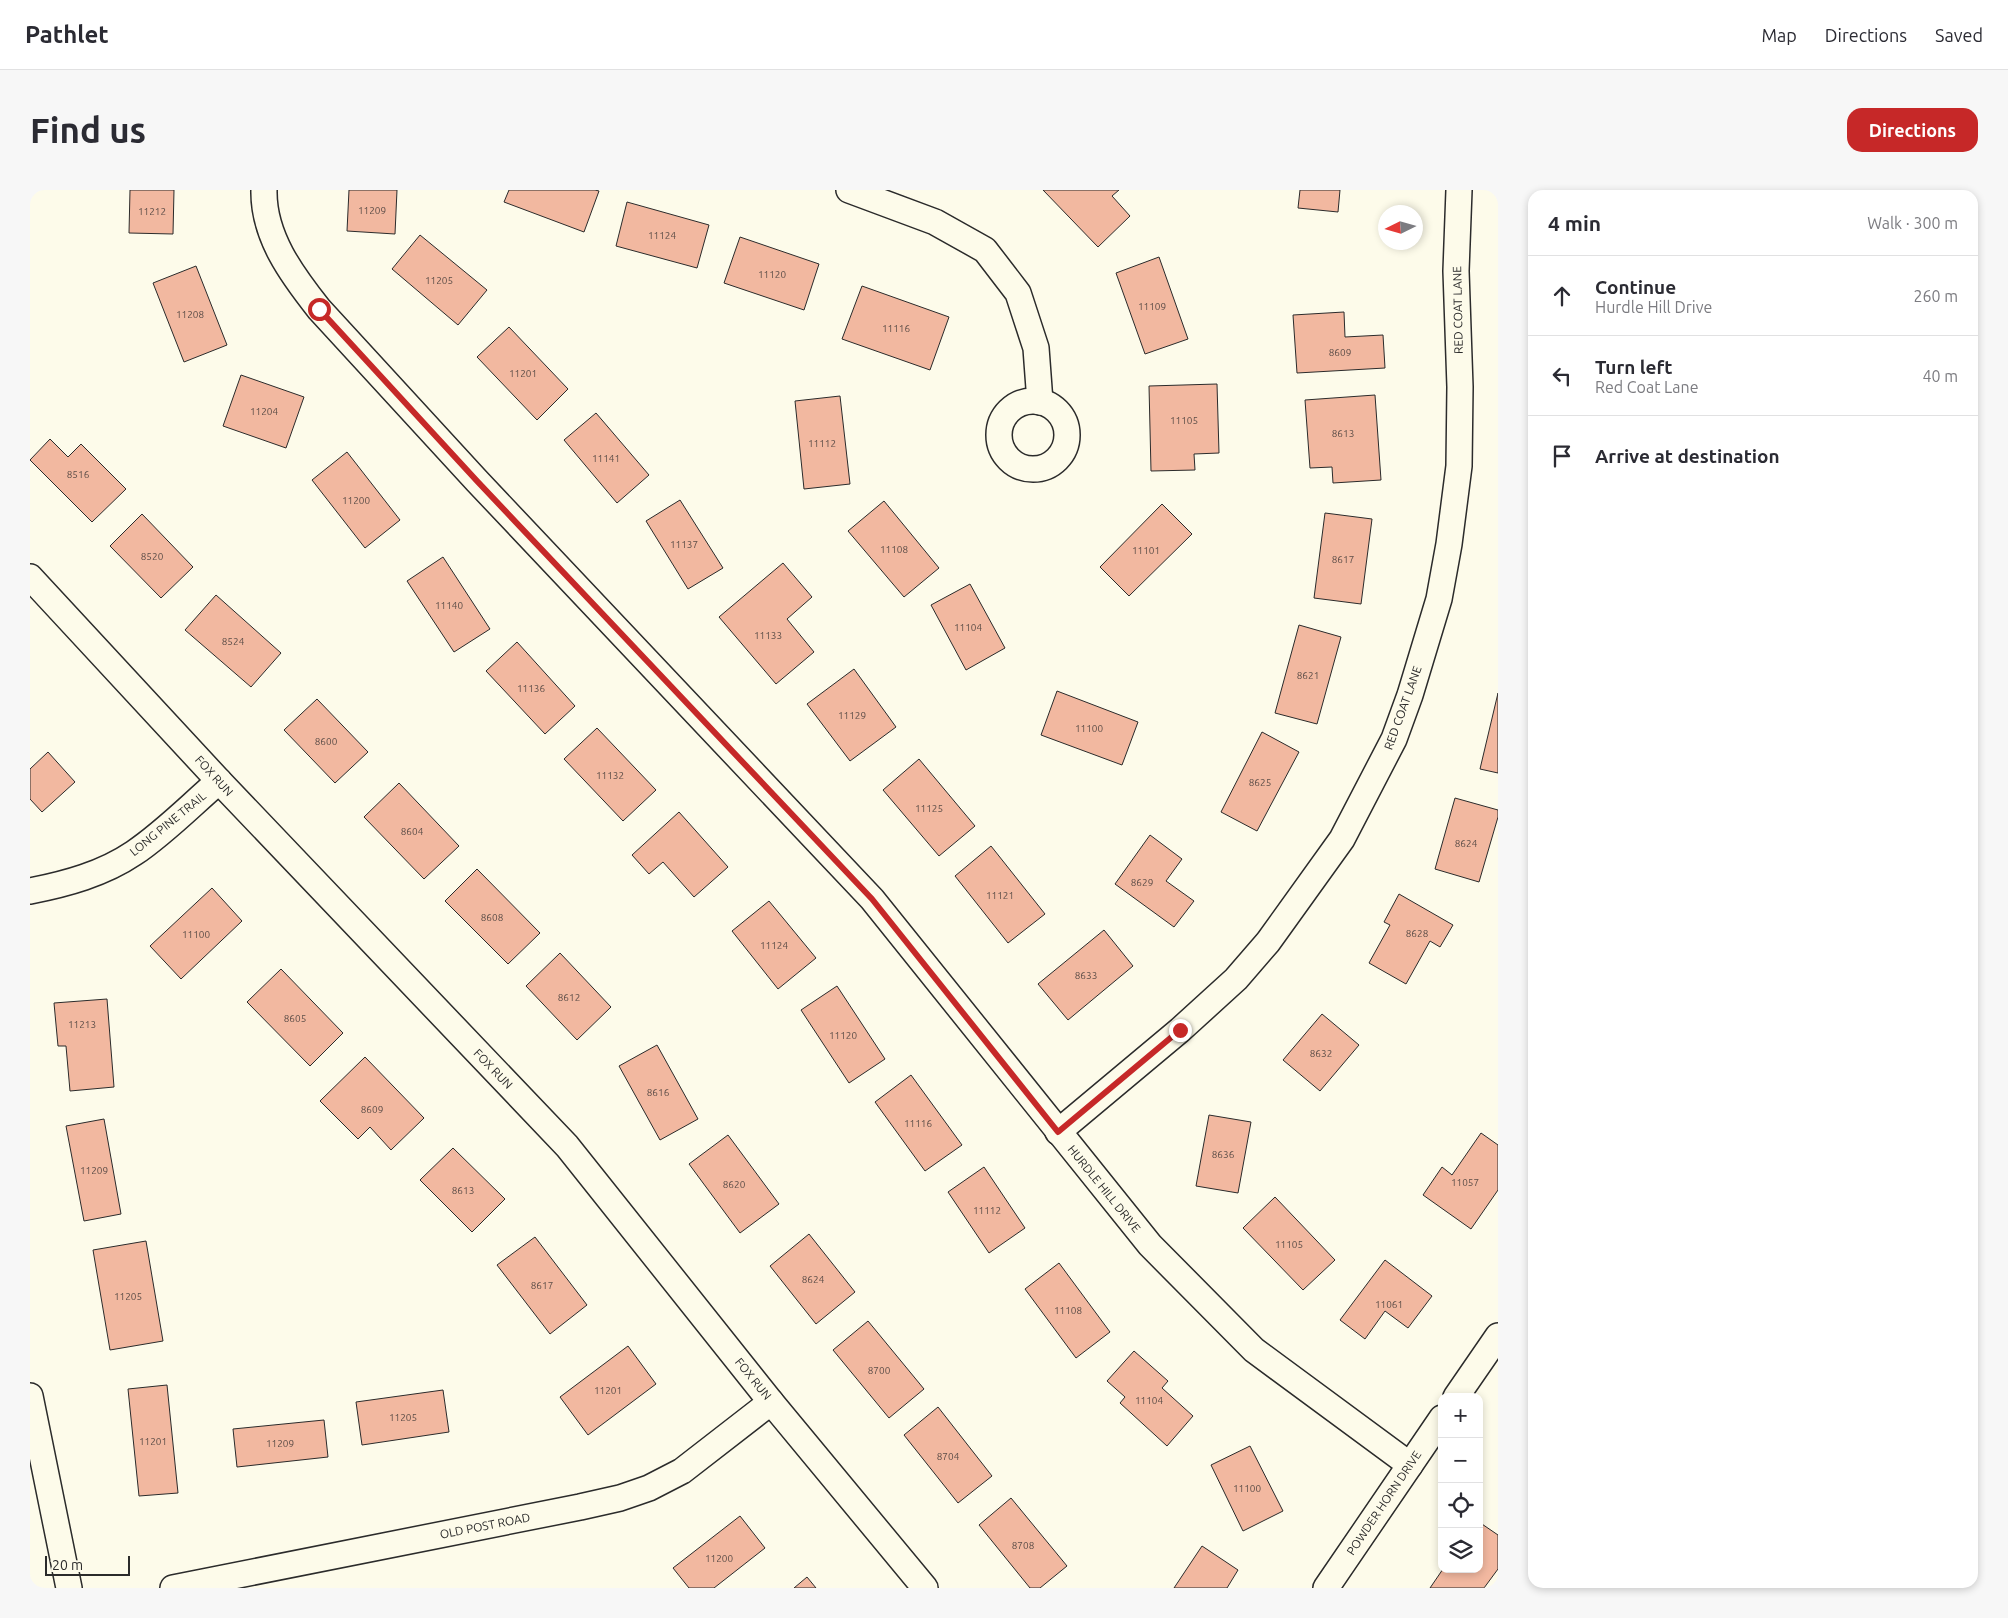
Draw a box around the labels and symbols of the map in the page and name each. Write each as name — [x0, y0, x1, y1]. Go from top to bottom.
house number: 11209 — [358, 205, 386, 216]
north arrow — [1378, 205, 1423, 250]
house number: 11212 — [138, 206, 166, 217]
house number: 11124 — [648, 230, 676, 241]
street label: RED COAT LANE — [1450, 266, 1465, 354]
house number: 11120 — [758, 269, 786, 280]
house number: 11205 — [425, 275, 453, 286]
route start — [308, 298, 331, 321]
house number: 11109 — [1138, 301, 1166, 312]
house number: 11208 — [176, 309, 204, 320]
house number: 11116 — [882, 323, 910, 334]
house number: 8609 — [1329, 347, 1351, 358]
house number: 11201 — [509, 368, 537, 379]
house number: 11204 — [250, 406, 278, 417]
house number: 11105 — [1170, 415, 1198, 426]
house number: 8613 — [1332, 428, 1354, 439]
house number: 11112 — [808, 438, 836, 449]
house number: 11141 — [592, 453, 620, 464]
house number: 8516 — [67, 469, 90, 480]
house number: 11200 — [342, 495, 370, 506]
house number: 11137 — [670, 539, 698, 550]
house number: 11108 — [880, 544, 908, 555]
house number: 11101 — [1132, 545, 1160, 556]
house number: 8520 — [141, 551, 164, 562]
house number: 8617 — [1332, 554, 1354, 565]
house number: 11140 — [435, 600, 463, 611]
house number: 11104 — [954, 622, 982, 633]
house number: 11133 — [754, 630, 782, 641]
house number: 8524 — [222, 636, 245, 647]
street label: RED COAT LANE — [1381, 664, 1424, 751]
house number: 8621 — [1297, 670, 1319, 681]
house number: 11136 — [517, 683, 545, 694]
house number: 11129 — [838, 710, 866, 721]
house number: 11100 — [1075, 723, 1103, 734]
house number: 8600 — [315, 736, 338, 747]
street label: FOX RUN — [193, 753, 236, 799]
house number: 11132 — [596, 770, 624, 781]
house number: 8625 — [1249, 777, 1271, 788]
street label: LONG PINE TRAIL — [127, 789, 208, 858]
house number: 11125 — [915, 803, 943, 814]
house number: 8604 — [401, 826, 424, 837]
house number: 8624 — [1455, 838, 1478, 849]
house number: 8629 — [1131, 877, 1153, 888]
house number: 11121 — [986, 890, 1014, 901]
house number: 8608 — [481, 912, 504, 923]
house number: 8628 — [1406, 928, 1429, 939]
house number: 11100 — [182, 929, 210, 940]
house number: 11124 — [760, 940, 788, 951]
house number: 8633 — [1075, 970, 1097, 981]
house number: 8612 — [558, 992, 580, 1003]
house number: 8605 — [284, 1013, 306, 1024]
house number: 11213 — [68, 1019, 96, 1030]
route end — [1169, 1019, 1192, 1042]
house number: 11120 — [829, 1030, 857, 1041]
street label: FOX RUN — [471, 1046, 515, 1091]
house number: 8632 — [1310, 1048, 1332, 1059]
house number: 8616 — [647, 1087, 670, 1098]
house number: 8609 — [361, 1104, 383, 1115]
house number: 11116 — [904, 1118, 932, 1129]
street label: HURDLE HILL DRIVE — [1065, 1143, 1144, 1235]
house number: 8636 — [1212, 1149, 1235, 1160]
house number: 11209 — [80, 1165, 108, 1176]
house number: 11057 — [1451, 1177, 1479, 1188]
house number: 8620 — [723, 1179, 746, 1190]
house number: 8613 — [452, 1185, 474, 1196]
house number: 11112 — [973, 1205, 1001, 1216]
house number: 11105 — [1275, 1239, 1303, 1250]
house number: 8624 — [802, 1274, 825, 1285]
house number: 8617 — [531, 1280, 553, 1291]
house number: 11205 — [114, 1291, 142, 1302]
house number: 11061 — [1375, 1299, 1403, 1310]
house number: 11108 — [1054, 1305, 1082, 1316]
street label: FOX RUN — [733, 1355, 774, 1402]
house number: 8700 — [868, 1365, 891, 1376]
house number: 11201 — [594, 1385, 622, 1396]
house number: 11104 — [1135, 1395, 1163, 1406]
house number: 11205 — [389, 1412, 417, 1423]
house number: 11201 — [139, 1436, 167, 1447]
house number: 11209 — [266, 1438, 294, 1449]
street label: POWDER HORN DRIVE — [1344, 1448, 1423, 1557]
house number: 8704 — [937, 1451, 960, 1462]
house number: 11100 — [1233, 1483, 1261, 1494]
street label: OLD POST ROAD — [439, 1510, 531, 1541]
house number: 8708 — [1012, 1540, 1035, 1551]
scale bar — [45, 1553, 130, 1576]
house number: 11200 — [705, 1553, 733, 1564]

